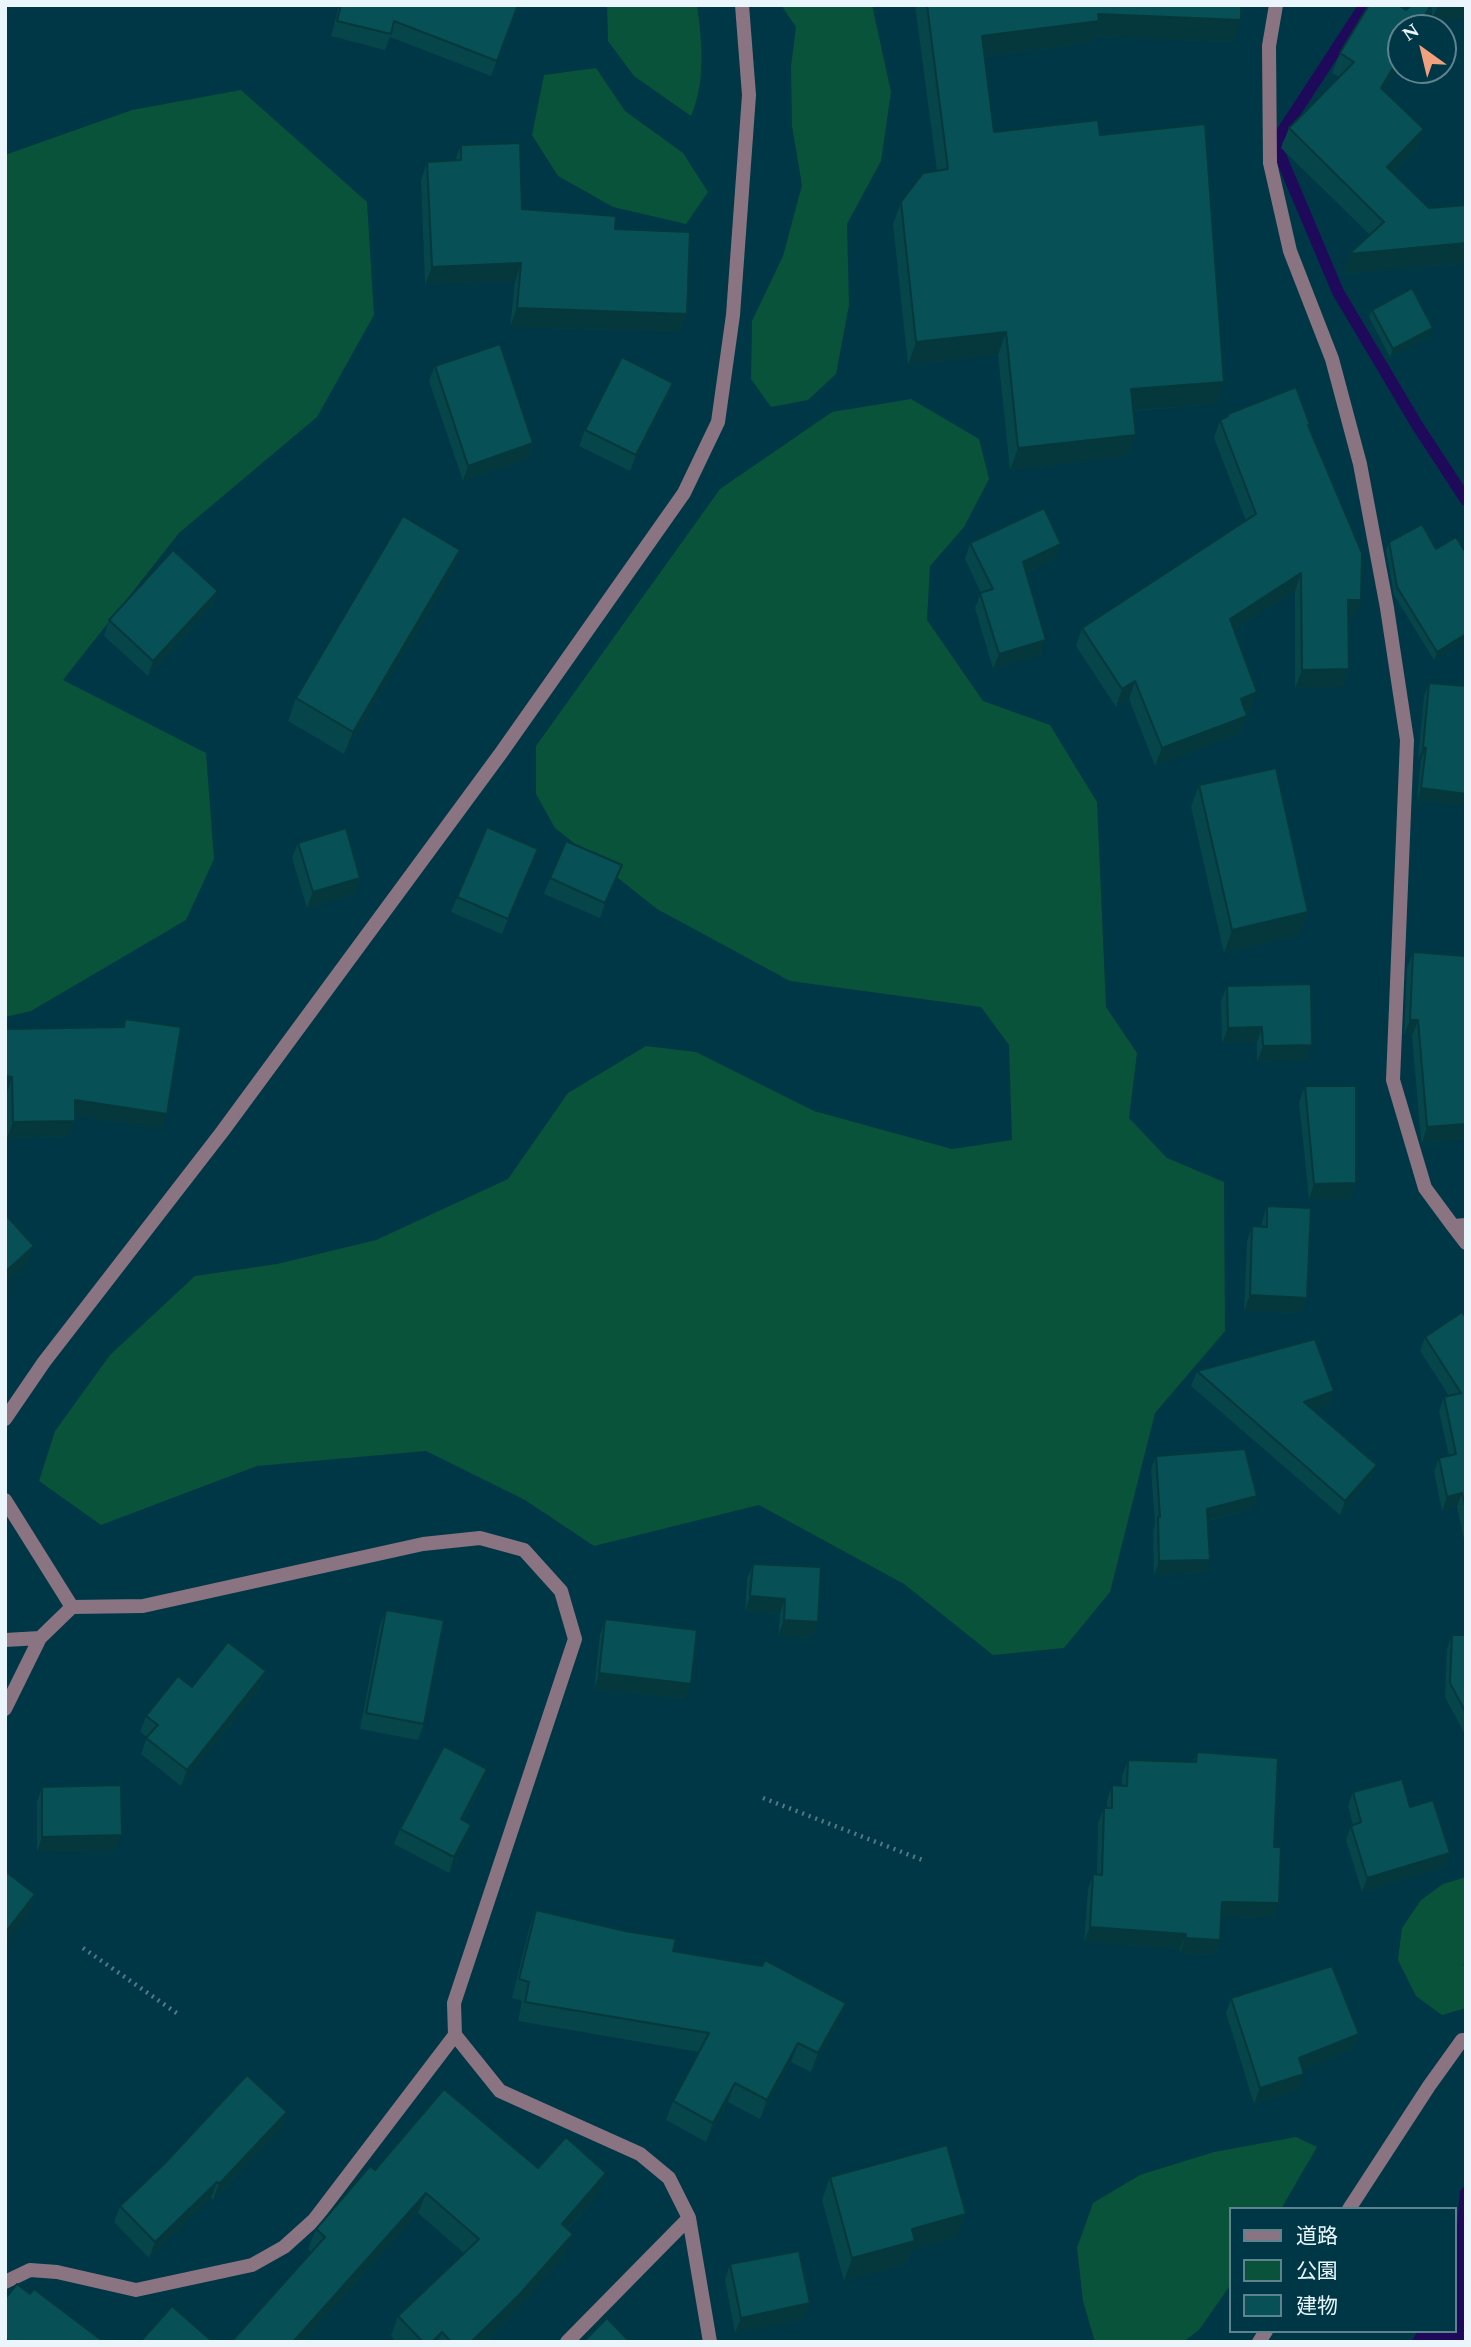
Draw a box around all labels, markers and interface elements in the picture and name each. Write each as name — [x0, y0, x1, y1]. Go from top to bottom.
north arrow — [1387, 14, 1457, 84]
text: N — [1397, 16, 1426, 49]
legend — [1230, 2207, 1457, 2333]
text: 道路 — [1296, 2221, 1338, 2253]
text: 公園 — [1296, 2256, 1338, 2288]
text: 建物 — [1296, 2291, 1338, 2323]

